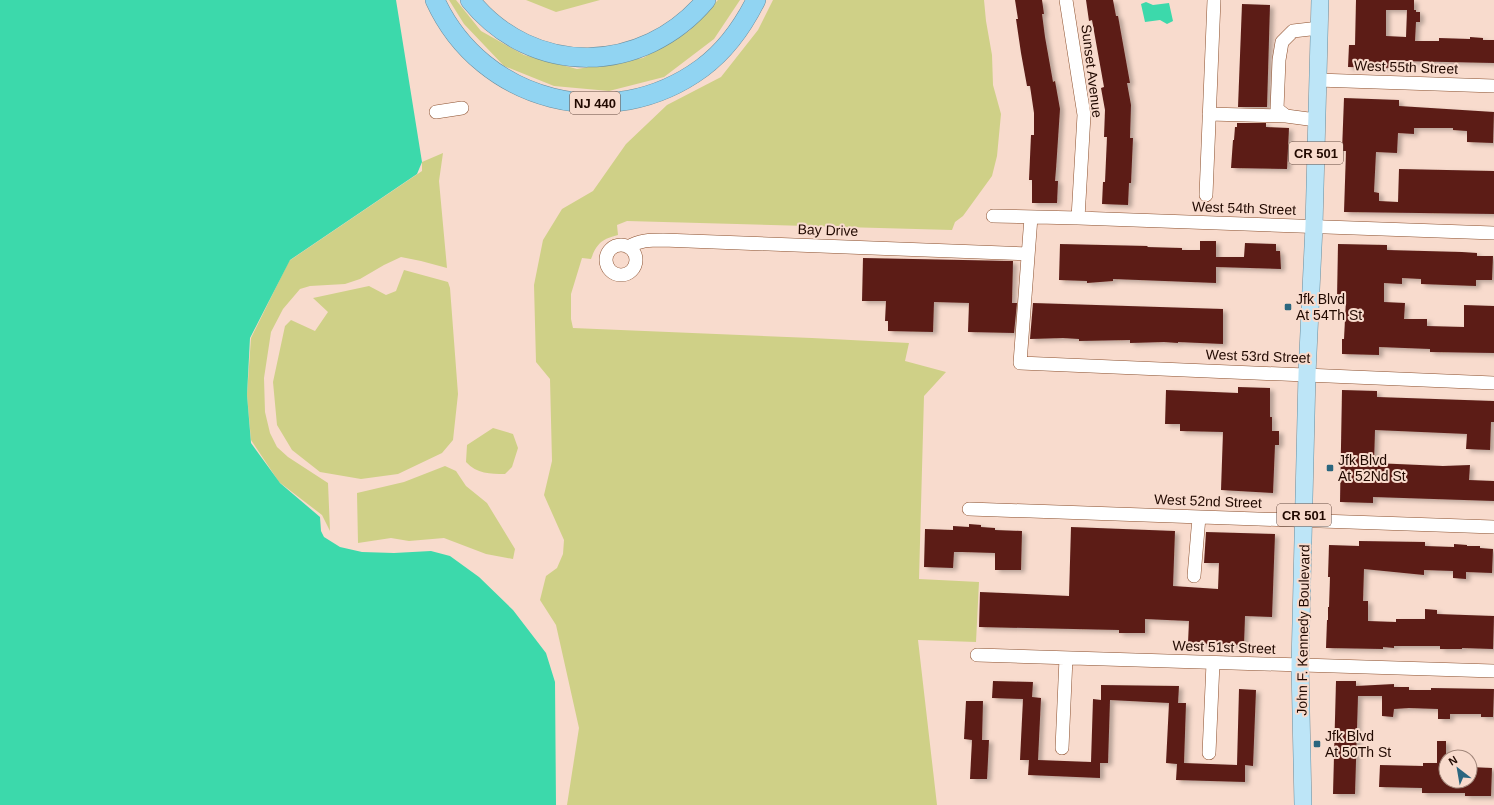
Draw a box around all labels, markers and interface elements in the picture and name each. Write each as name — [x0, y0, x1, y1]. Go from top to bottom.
street label: Sunset Avenue — [1078, 23, 1106, 119]
street label: West 55th Street — [1354, 57, 1458, 77]
road number: NJ 440 — [570, 92, 620, 114]
road number: CR 501 — [1289, 142, 1343, 164]
street label: West 54th Street — [1192, 198, 1296, 218]
street label: Bay Drive — [797, 221, 859, 239]
place label: Jfk Blvd At 54Th St — [1296, 291, 1362, 323]
marker: Jfk Blvd At 54Th St — [1283, 302, 1293, 312]
street label: West 53rd Street — [1205, 346, 1311, 366]
place label: Jfk Blvd At 52Nd St — [1338, 452, 1406, 484]
marker: Jfk Blvd At 52Nd St — [1325, 463, 1335, 473]
street label: West 52nd Street — [1154, 491, 1262, 511]
road number: CR 501 — [1277, 504, 1331, 526]
street label: John F. Kennedy Boulevard — [1294, 544, 1312, 716]
street label: West 51st Street — [1172, 637, 1276, 657]
place label: Jfk Blvd At 50Th St — [1325, 728, 1391, 760]
marker: Jfk Blvd At 50Th St — [1312, 739, 1322, 749]
north arrow — [1438, 749, 1478, 789]
text: N — [1446, 753, 1459, 768]

